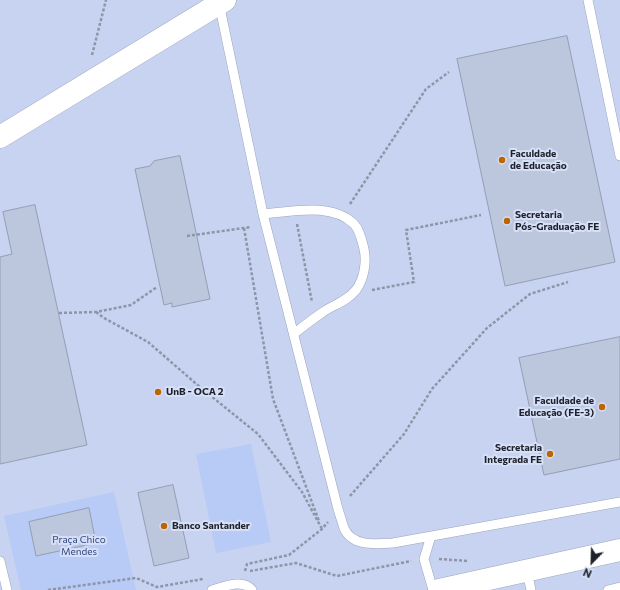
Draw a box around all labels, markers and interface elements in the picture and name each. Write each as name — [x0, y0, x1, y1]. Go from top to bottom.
place label: Faculdade de Educação — [510, 148, 567, 172]
marker: Faculdade de Educação — [497, 155, 507, 165]
place label: Secretaria Pós-Graduação FE — [515, 209, 599, 232]
marker: Secretaria Pós-Graduação FE — [502, 216, 512, 226]
place label: UnB - OCA 2 — [166, 386, 224, 398]
marker: UnB - OCA 2 — [153, 387, 163, 397]
place label: Faculdade de Educação (FE-3) — [519, 395, 594, 418]
marker: Faculdade de Educação (FE-3) — [597, 402, 607, 412]
place label: Secretaria Integrada FE — [484, 442, 542, 466]
marker: Secretaria Integrada FE — [545, 449, 555, 459]
place label: Banco Santander — [172, 520, 250, 532]
marker: Banco Santander — [159, 521, 169, 531]
park label: Praça Chico Mendes — [52, 534, 106, 558]
north arrow — [572, 542, 612, 582]
text: N — [581, 566, 593, 581]

